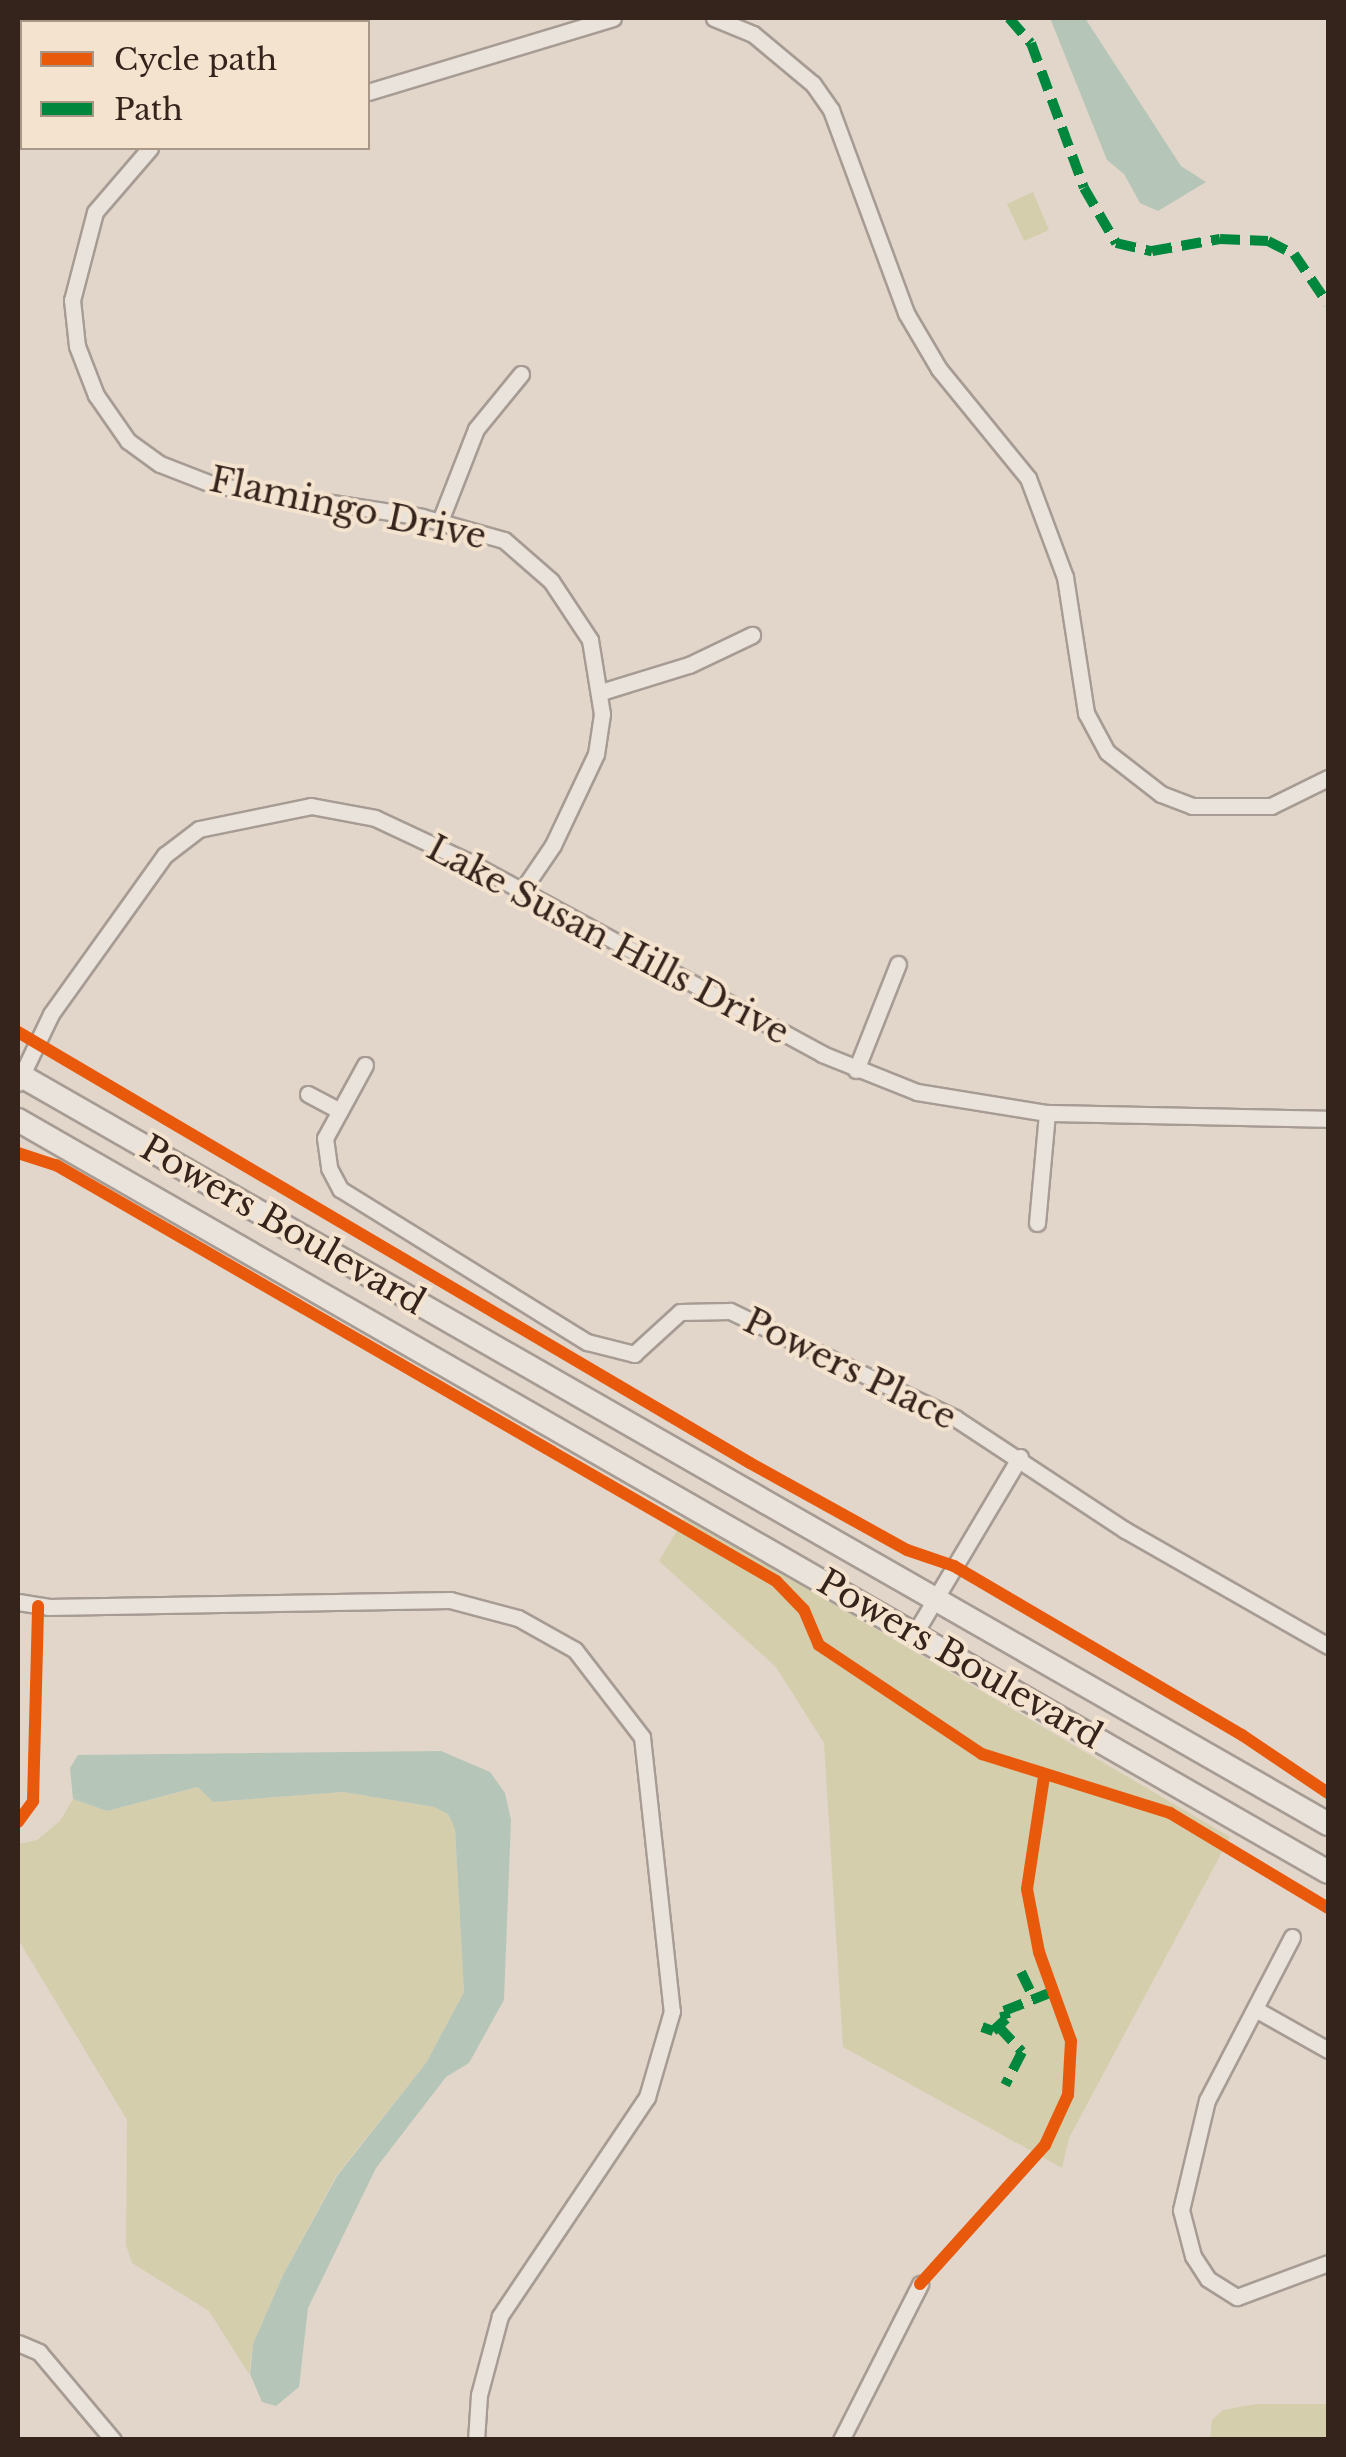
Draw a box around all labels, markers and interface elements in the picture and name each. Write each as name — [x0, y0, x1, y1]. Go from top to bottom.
legend — [20, 20, 370, 150]
text: Cycle path — [114, 41, 277, 78]
text: Path — [114, 91, 183, 128]
street label: Flamingo Drive — [206, 458, 490, 558]
street label: Lake Susan Hills Drive — [420, 827, 796, 1053]
street label: Powers Boulevard — [133, 1126, 433, 1324]
street label: Powers Place — [737, 1300, 963, 1438]
street label: Powers Boulevard — [810, 1560, 1110, 1758]

